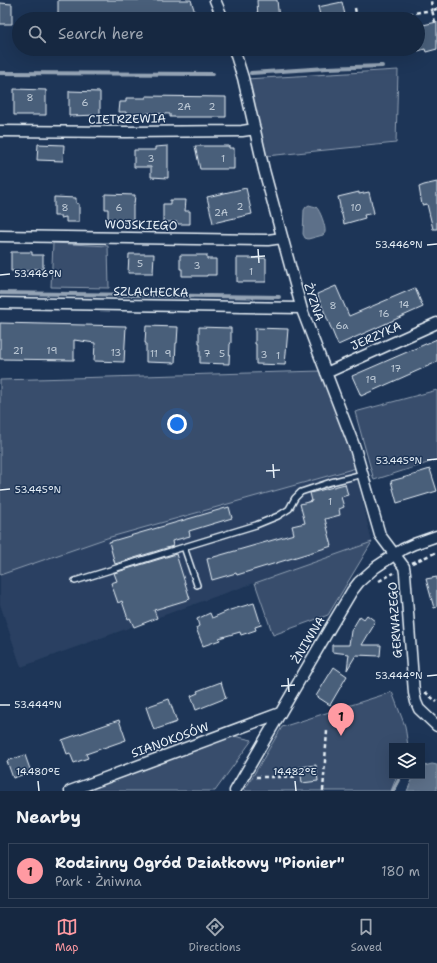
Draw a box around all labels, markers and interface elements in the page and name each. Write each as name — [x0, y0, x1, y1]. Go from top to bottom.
search box — [12, 12, 425, 56]
icon: search — [26, 23, 48, 45]
text: Search here — [58, 24, 144, 44]
house number: 8 — [27, 91, 34, 104]
house number: 6 — [82, 96, 89, 109]
house number: 2A — [177, 100, 191, 113]
house number: 2 — [209, 100, 216, 113]
street label: CIETRZEWIA — [88, 110, 166, 128]
house number: 3 — [148, 152, 155, 165]
house number: 1 — [221, 152, 225, 165]
house number: 2 — [237, 200, 244, 213]
house number: 8 — [62, 201, 69, 214]
house number: 6 — [116, 201, 123, 214]
house number: 10 — [351, 201, 361, 214]
house number: 2A — [214, 206, 228, 219]
street label: WOJSKIEGO — [104, 216, 178, 234]
text: 53.446°N — [375, 238, 423, 251]
house number: 5 — [137, 257, 143, 270]
house number: 3 — [194, 259, 201, 272]
house number: 1 — [249, 265, 253, 278]
text: 53.446°N — [14, 267, 62, 280]
street label: ŻYZNA — [300, 281, 328, 324]
street label: SZLACHECKA — [113, 283, 189, 301]
house number: 14 — [399, 298, 409, 311]
house number: 8 — [330, 299, 337, 312]
house number: 16 — [379, 307, 389, 320]
street label: JERZYKA — [348, 318, 404, 354]
house number: 6a — [335, 319, 349, 332]
house number: 21 — [13, 344, 23, 357]
house number: 19 — [47, 344, 57, 357]
house number: 13 — [111, 346, 121, 359]
house number: 11 — [150, 347, 158, 360]
house number: 9 — [165, 347, 172, 360]
house number: 7 — [204, 347, 211, 360]
house number: 5 — [219, 347, 225, 360]
house number: 3 — [261, 348, 268, 361]
house number: 1 — [276, 349, 280, 362]
house number: 17 — [391, 362, 401, 375]
house number: 19 — [366, 373, 376, 386]
your location — [167, 414, 187, 434]
text: 53.445°N — [376, 454, 422, 467]
text: 53.445°N — [15, 483, 61, 496]
house number: 1 — [328, 495, 332, 508]
street label: GERWAZEGO — [384, 581, 406, 659]
street label: ŻNIWNA — [288, 613, 328, 667]
text: 53.444°N — [375, 669, 423, 682]
text: 53.444°N — [14, 698, 62, 711]
pin: 1 — [328, 703, 354, 736]
street label: SIANOKOSÓW — [129, 719, 211, 761]
map controls — [389, 743, 425, 779]
button: layers — [389, 743, 425, 779]
text: 14.480°E — [16, 765, 60, 778]
text: 14.482°E — [273, 765, 317, 778]
text: Nearby — [16, 806, 81, 828]
text: Rodzinny Ogród Działkowy "Pionier" — [55, 853, 345, 873]
text: 1 — [27, 863, 33, 880]
text: 180 m — [381, 863, 420, 880]
text: Park · Żniwna — [55, 873, 142, 890]
tab: Map — [55, 916, 79, 955]
tab: Directions — [188, 916, 241, 955]
tab: Saved — [351, 916, 382, 955]

